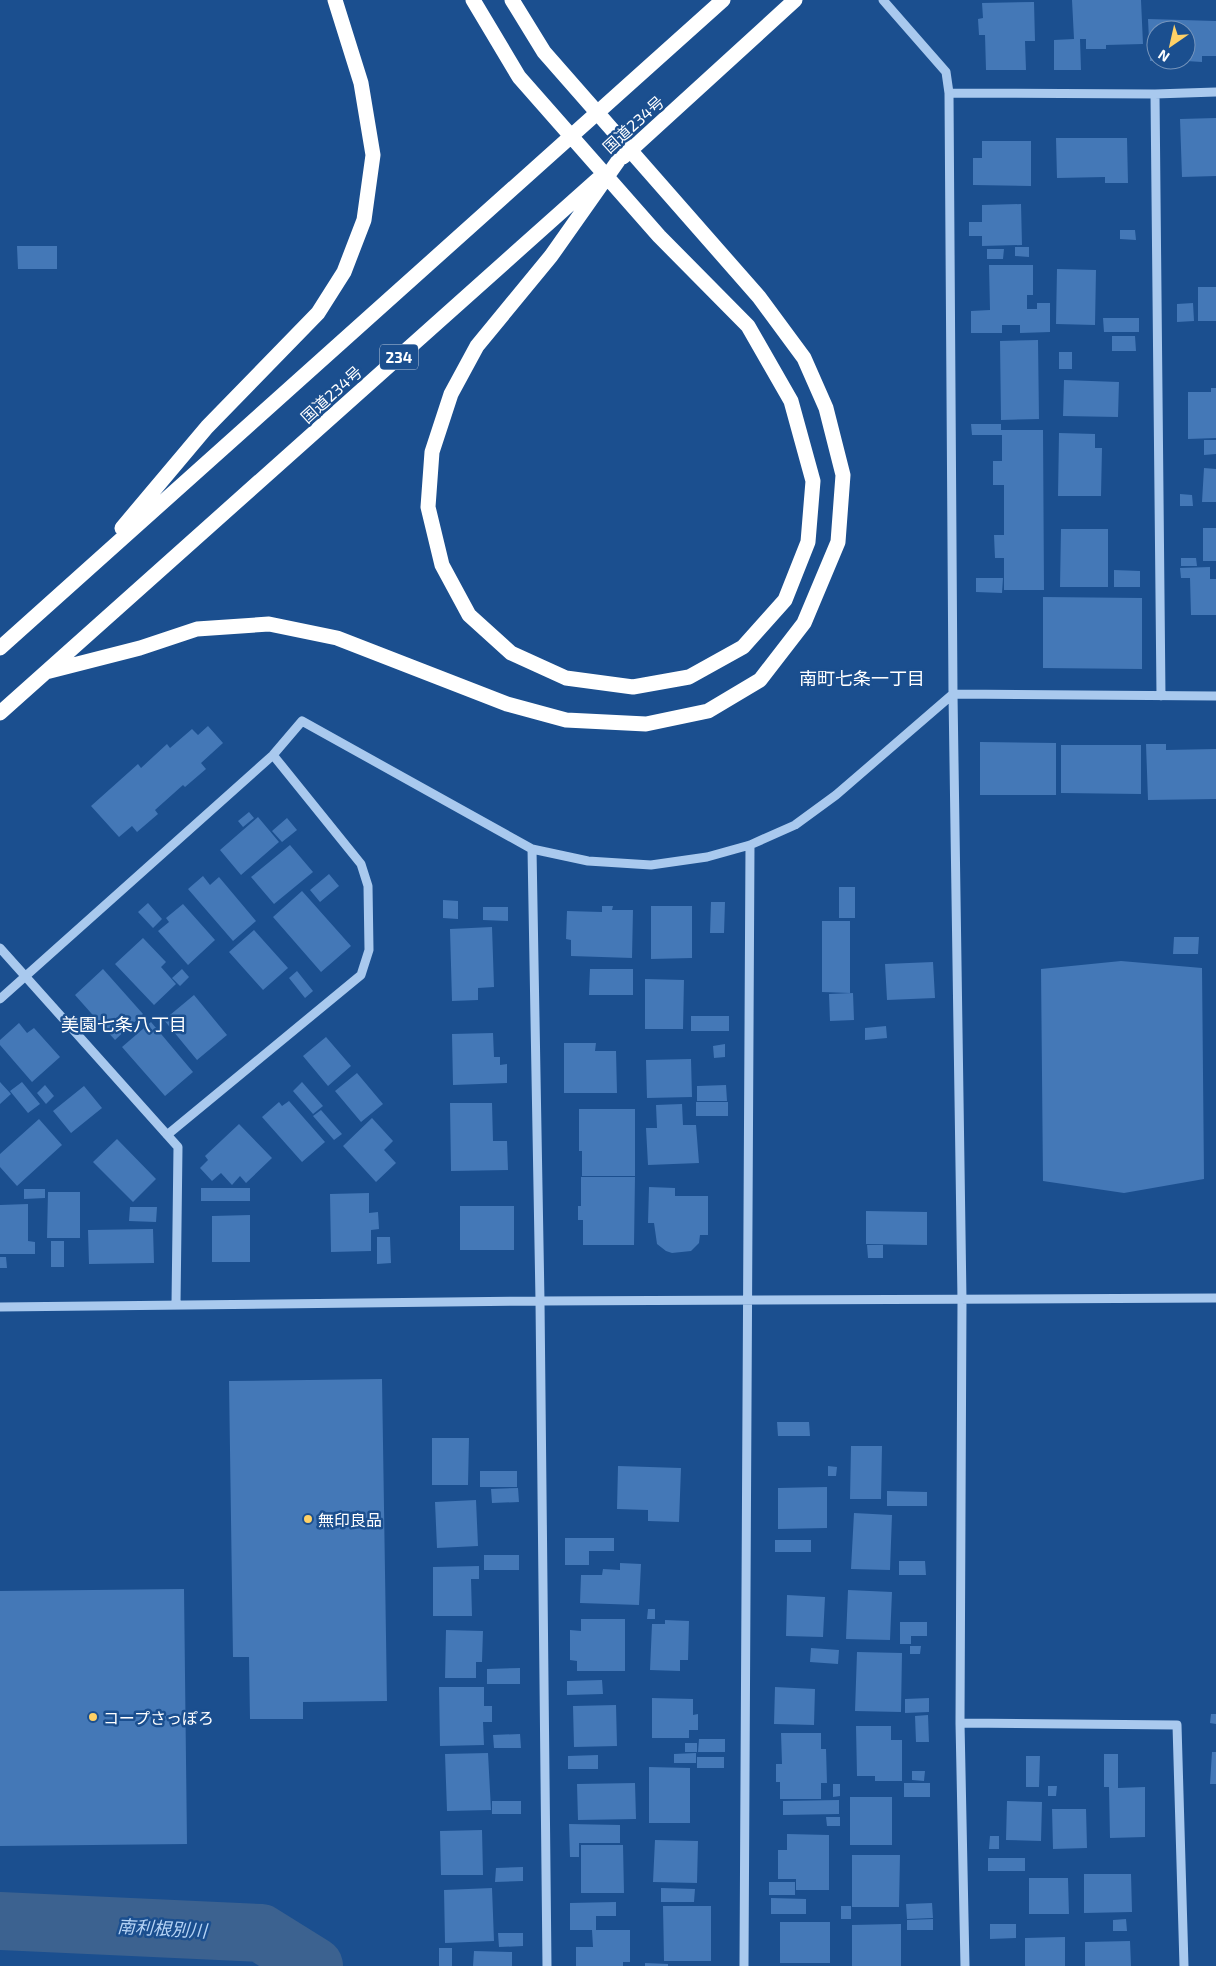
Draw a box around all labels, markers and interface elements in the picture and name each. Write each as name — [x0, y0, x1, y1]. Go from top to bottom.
north arrow — [1146, 20, 1196, 70]
text: N — [1155, 46, 1172, 66]
street label: 国道234号 — [599, 92, 667, 156]
road number: 234 — [380, 344, 418, 370]
street label: 国道234号 — [297, 362, 365, 426]
district label: 南町七条一丁目 — [799, 667, 925, 689]
district label: 美園七条八丁目 — [61, 1013, 187, 1035]
place label: 無印良品 — [318, 1510, 382, 1529]
marker: 無印良品 — [302, 1513, 314, 1525]
place label: コープさっぽろ — [103, 1708, 214, 1727]
marker: コープさっぽろ — [87, 1711, 99, 1723]
water label: 南利根別川 — [116, 1915, 210, 1941]

